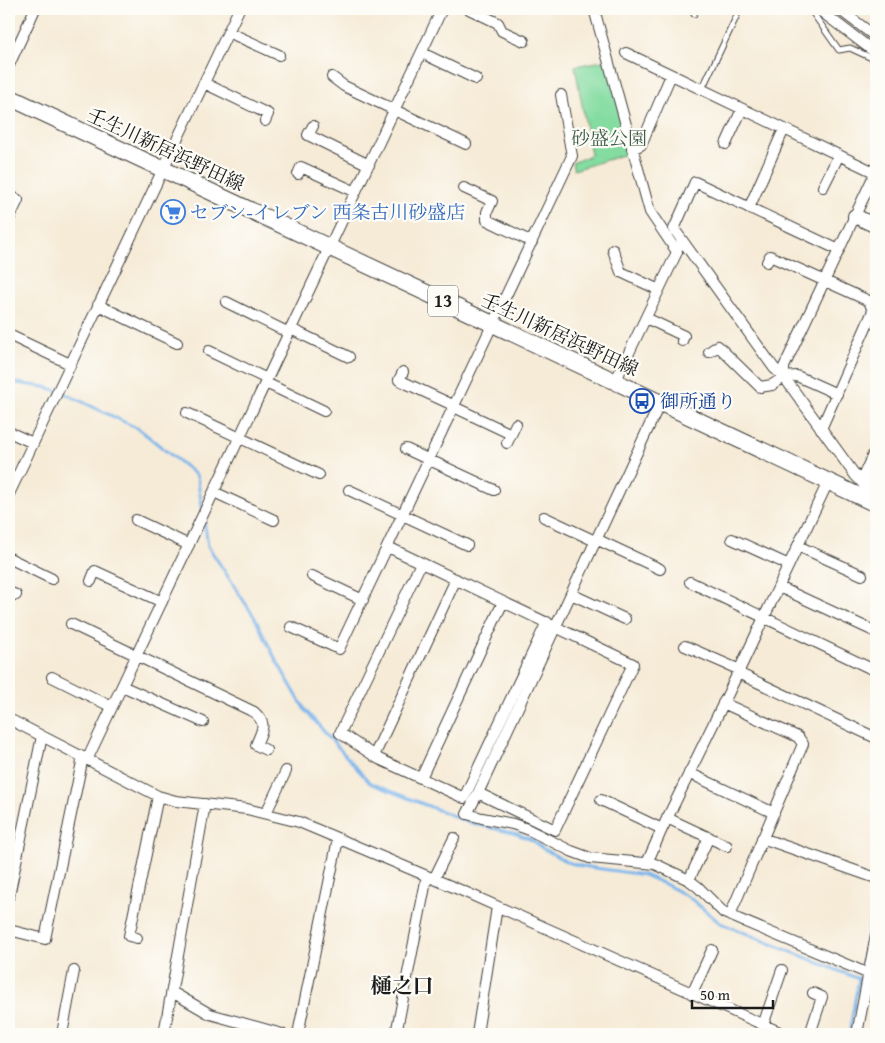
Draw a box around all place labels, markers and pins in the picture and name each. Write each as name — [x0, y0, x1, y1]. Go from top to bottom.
place label: セブン-イレブン 西条古川砂盛店 — [190, 198, 465, 226]
supermarket icon: セブン-イレブン 西条古川砂盛店 — [160, 199, 186, 225]
place label: 御所通り — [660, 387, 736, 415]
bus stop icon: 御所通り — [629, 388, 655, 414]

